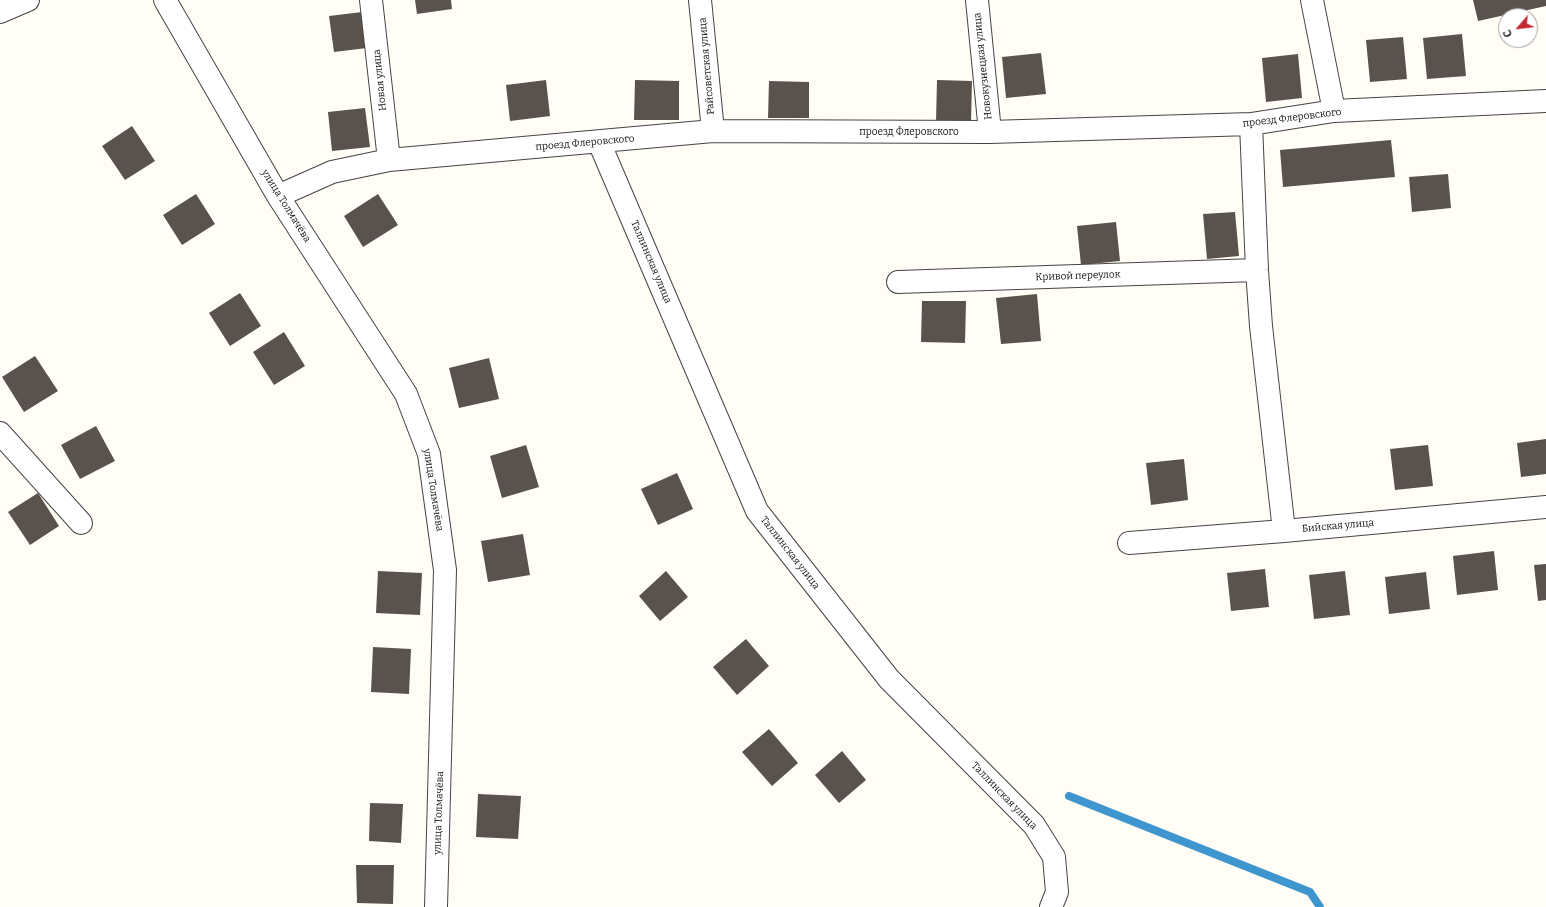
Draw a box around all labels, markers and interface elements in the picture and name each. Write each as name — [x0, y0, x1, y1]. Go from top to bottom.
north arrow — [1498, 8, 1538, 48]
street label: Новокузнецкая улица — [971, 12, 995, 120]
street label: Райсоветская улица — [697, 17, 717, 115]
text: С — [1500, 27, 1515, 40]
street label: Новая улица — [371, 49, 389, 111]
street label: проезд Флеровского — [1242, 106, 1342, 130]
street label: проезд Флеровского — [859, 126, 959, 138]
street label: проезд Флеровского — [535, 133, 635, 153]
street label: улица Толмачёва — [259, 167, 313, 245]
street label: Таллинская улица — [628, 219, 674, 305]
street label: Кривой переулок — [1035, 269, 1121, 283]
street label: улица Толмачёва — [421, 448, 445, 532]
street label: Таллинская улица — [758, 514, 822, 592]
street label: Бийская улица — [1301, 517, 1375, 535]
street label: Таллинская улица — [969, 760, 1039, 832]
street label: улица Толмачёва — [432, 771, 446, 855]

